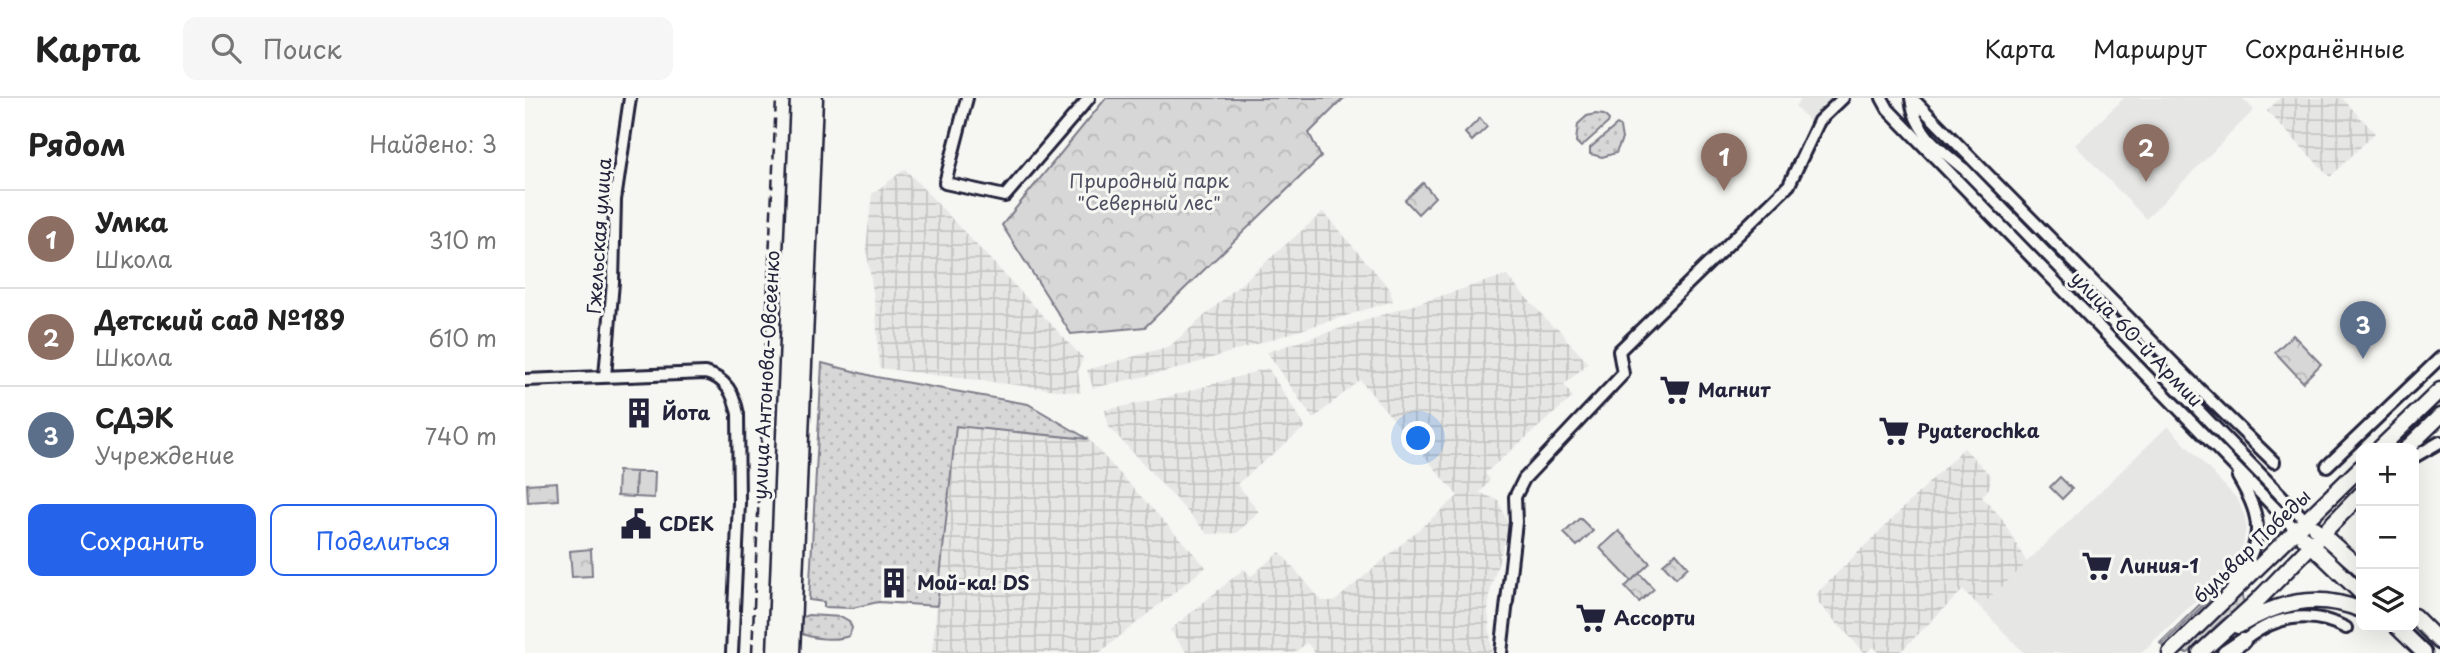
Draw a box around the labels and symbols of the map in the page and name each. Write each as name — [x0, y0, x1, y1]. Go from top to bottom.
pin: 2 — [2123, 124, 2169, 182]
pin: 1 — [1701, 133, 1747, 191]
street label: Гжельская улица — [579, 157, 617, 315]
park label: Природный парк "Северный лес" — [1069, 166, 1229, 216]
street label: улица Антонова-Овсеенко — [744, 250, 786, 500]
street label: улица 60-й Армии — [2065, 264, 2210, 413]
pin: 3 — [2340, 301, 2386, 359]
supermarket icon: Магнит — [1658, 373, 1692, 407]
place label: Магнит — [1698, 375, 1771, 403]
building icon: Йота — [622, 396, 656, 430]
place label: Йота — [662, 398, 710, 426]
supermarket icon: Pyaterochka — [1877, 414, 1911, 448]
place label: Pyaterochka — [1917, 416, 2040, 444]
your location — [1401, 421, 1435, 455]
street label: бульвар Победы — [2186, 482, 2316, 609]
public building icon: CDEK — [619, 507, 653, 541]
place label: CDEK — [659, 509, 714, 537]
supermarket icon: Линия-1 — [2080, 549, 2114, 583]
place label: Линия-1 — [2120, 551, 2199, 579]
building icon: Мой-ка! DS — [877, 566, 911, 600]
place label: Мой-ка! DS — [917, 568, 1030, 596]
supermarket icon: Ассорти — [1574, 601, 1608, 635]
place label: Ассорти — [1614, 603, 1695, 631]

